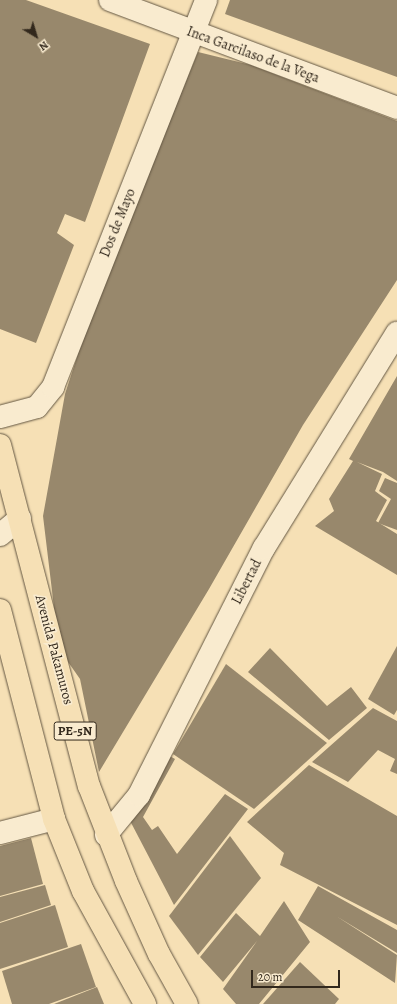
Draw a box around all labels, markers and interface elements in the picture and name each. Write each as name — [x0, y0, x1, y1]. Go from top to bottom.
north arrow — [16, 16, 56, 56]
street label: Inca Garcilaso de la Vega — [184, 23, 322, 87]
text: N — [36, 37, 51, 54]
street label: Dos de Mayo — [97, 186, 139, 260]
street label: Libertad — [229, 557, 265, 607]
street label: Avenida Pakamuros — [31, 593, 77, 707]
road number: PE-5N — [53, 720, 97, 742]
scale bar — [253, 962, 342, 988]
text: 20 m — [258, 969, 282, 985]

